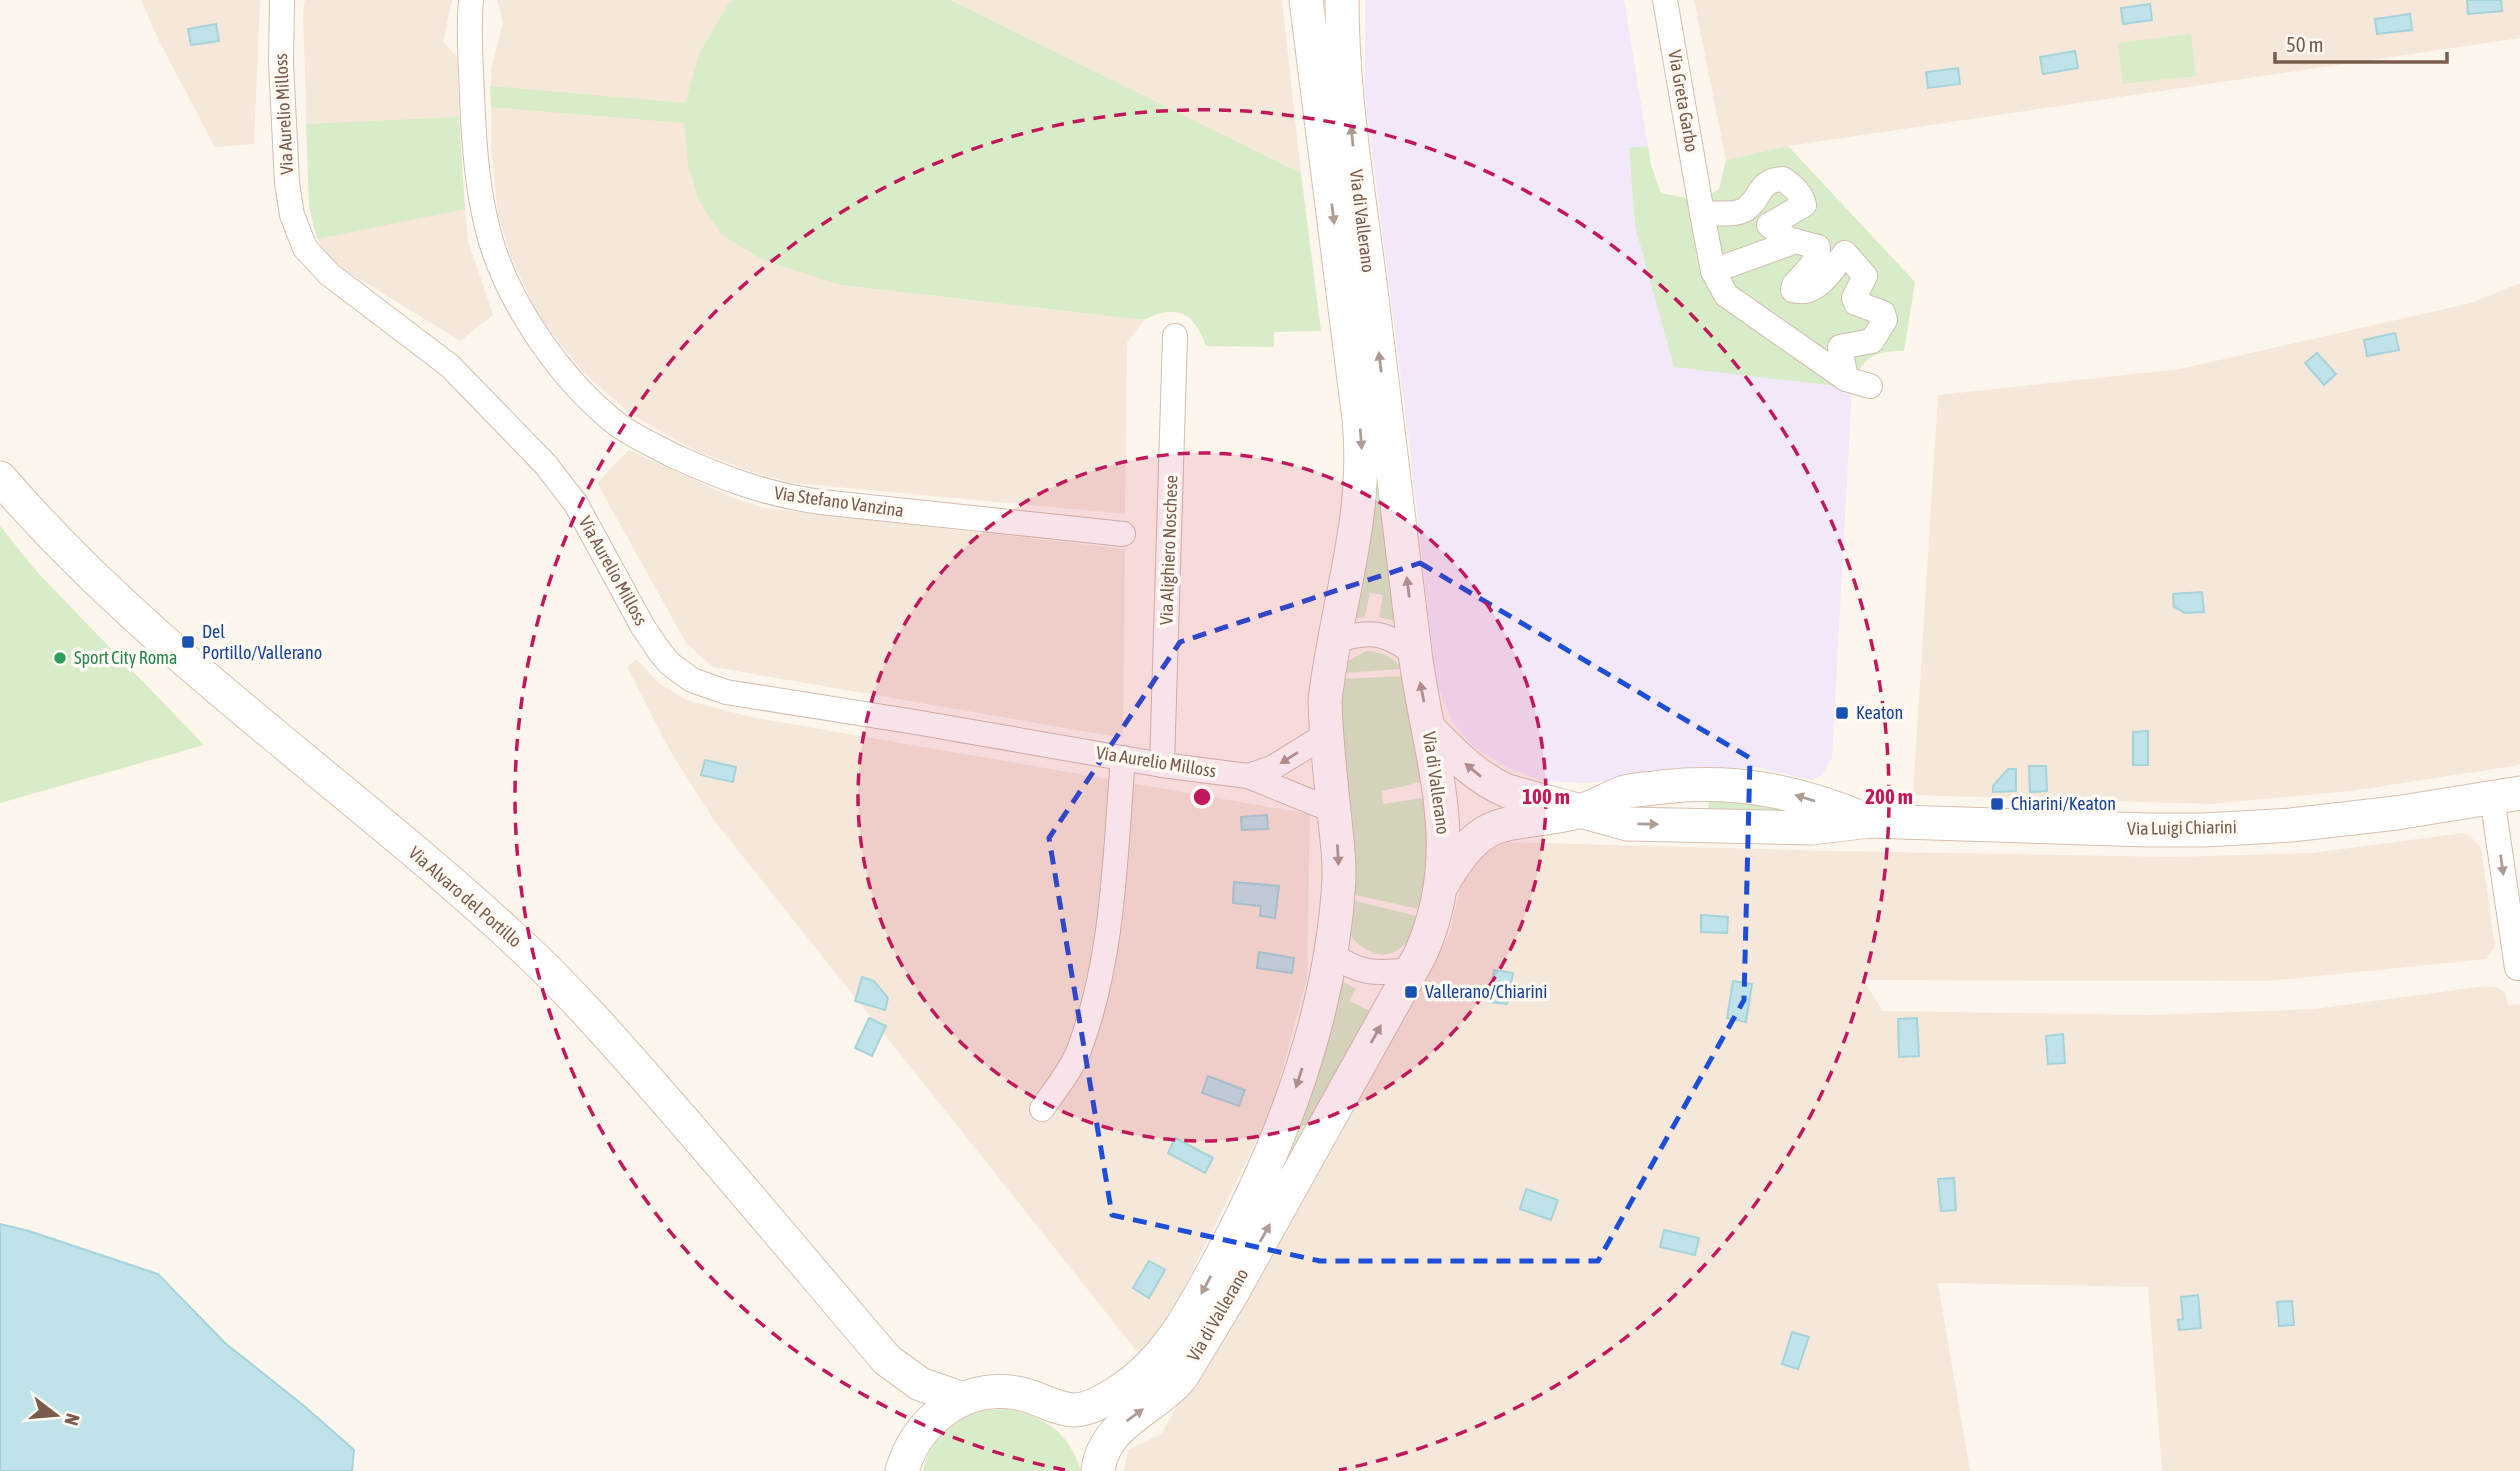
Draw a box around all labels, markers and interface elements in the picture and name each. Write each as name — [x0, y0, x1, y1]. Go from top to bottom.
scale bar — [2275, 21, 2446, 65]
text: 50 m — [2286, 32, 2324, 56]
street label: Via Greta Garbo — [1664, 48, 1703, 153]
street label: Via Aurelio Milloss — [270, 53, 297, 175]
one-way arrow — [1346, 125, 1357, 147]
street label: Via di Vallerano — [1346, 168, 1379, 274]
one-way arrow — [1328, 203, 1339, 225]
one-way arrow — [1375, 350, 1386, 372]
one-way arrow — [1356, 429, 1367, 451]
street label: Via Alighiero Noschese — [1155, 475, 1182, 625]
street label: Via Stefano Vanzina — [773, 482, 905, 521]
street label: Via Aurelio Milloss — [575, 513, 652, 629]
one-way arrow — [1402, 576, 1413, 598]
place label: Del Portillo/Vallerano — [202, 621, 322, 663]
marker: Del Portillo/Vallerano — [180, 634, 196, 650]
place label: Sport City Roma — [74, 647, 177, 668]
marker: Sport City Roma — [52, 650, 68, 666]
one-way arrow — [1416, 681, 1427, 703]
place label: Keaton — [1856, 702, 1903, 723]
marker: Keaton — [1834, 705, 1850, 721]
street label: Via di Vallerano — [1419, 730, 1454, 836]
street label: Via Aurelio Milloss — [1095, 742, 1218, 781]
one-way arrow — [1279, 752, 1298, 765]
one-way arrow — [1464, 763, 1482, 778]
text: 100 m — [1522, 784, 1570, 808]
text: 200 m — [1865, 784, 1913, 808]
centre of rings — [1190, 785, 1214, 809]
one-way arrow — [1794, 792, 1815, 802]
place label: Chiarini/Keaton — [2011, 793, 2116, 814]
marker: Chiarini/Keaton — [1989, 796, 2005, 812]
street label: Via Luigi Chiarini — [2127, 816, 2237, 839]
one-way arrow — [1637, 818, 1659, 830]
street label: Via Alvaro del Portillo — [405, 842, 526, 951]
one-way arrow — [1333, 844, 1344, 866]
one-way arrow — [2497, 854, 2508, 876]
place label: Vallerano/Chiarini — [1425, 981, 1547, 1002]
marker: Vallerano/Chiarini — [1403, 984, 1419, 1000]
one-way arrow — [1370, 1024, 1382, 1044]
one-way arrow — [1293, 1068, 1304, 1089]
one-way arrow — [1259, 1223, 1271, 1243]
street label: Via di Vallerano — [1183, 1265, 1253, 1365]
one-way arrow — [1200, 1275, 1212, 1295]
north arrow — [21, 1380, 91, 1450]
one-way arrow — [1125, 1408, 1144, 1422]
text: N — [60, 1411, 84, 1428]

